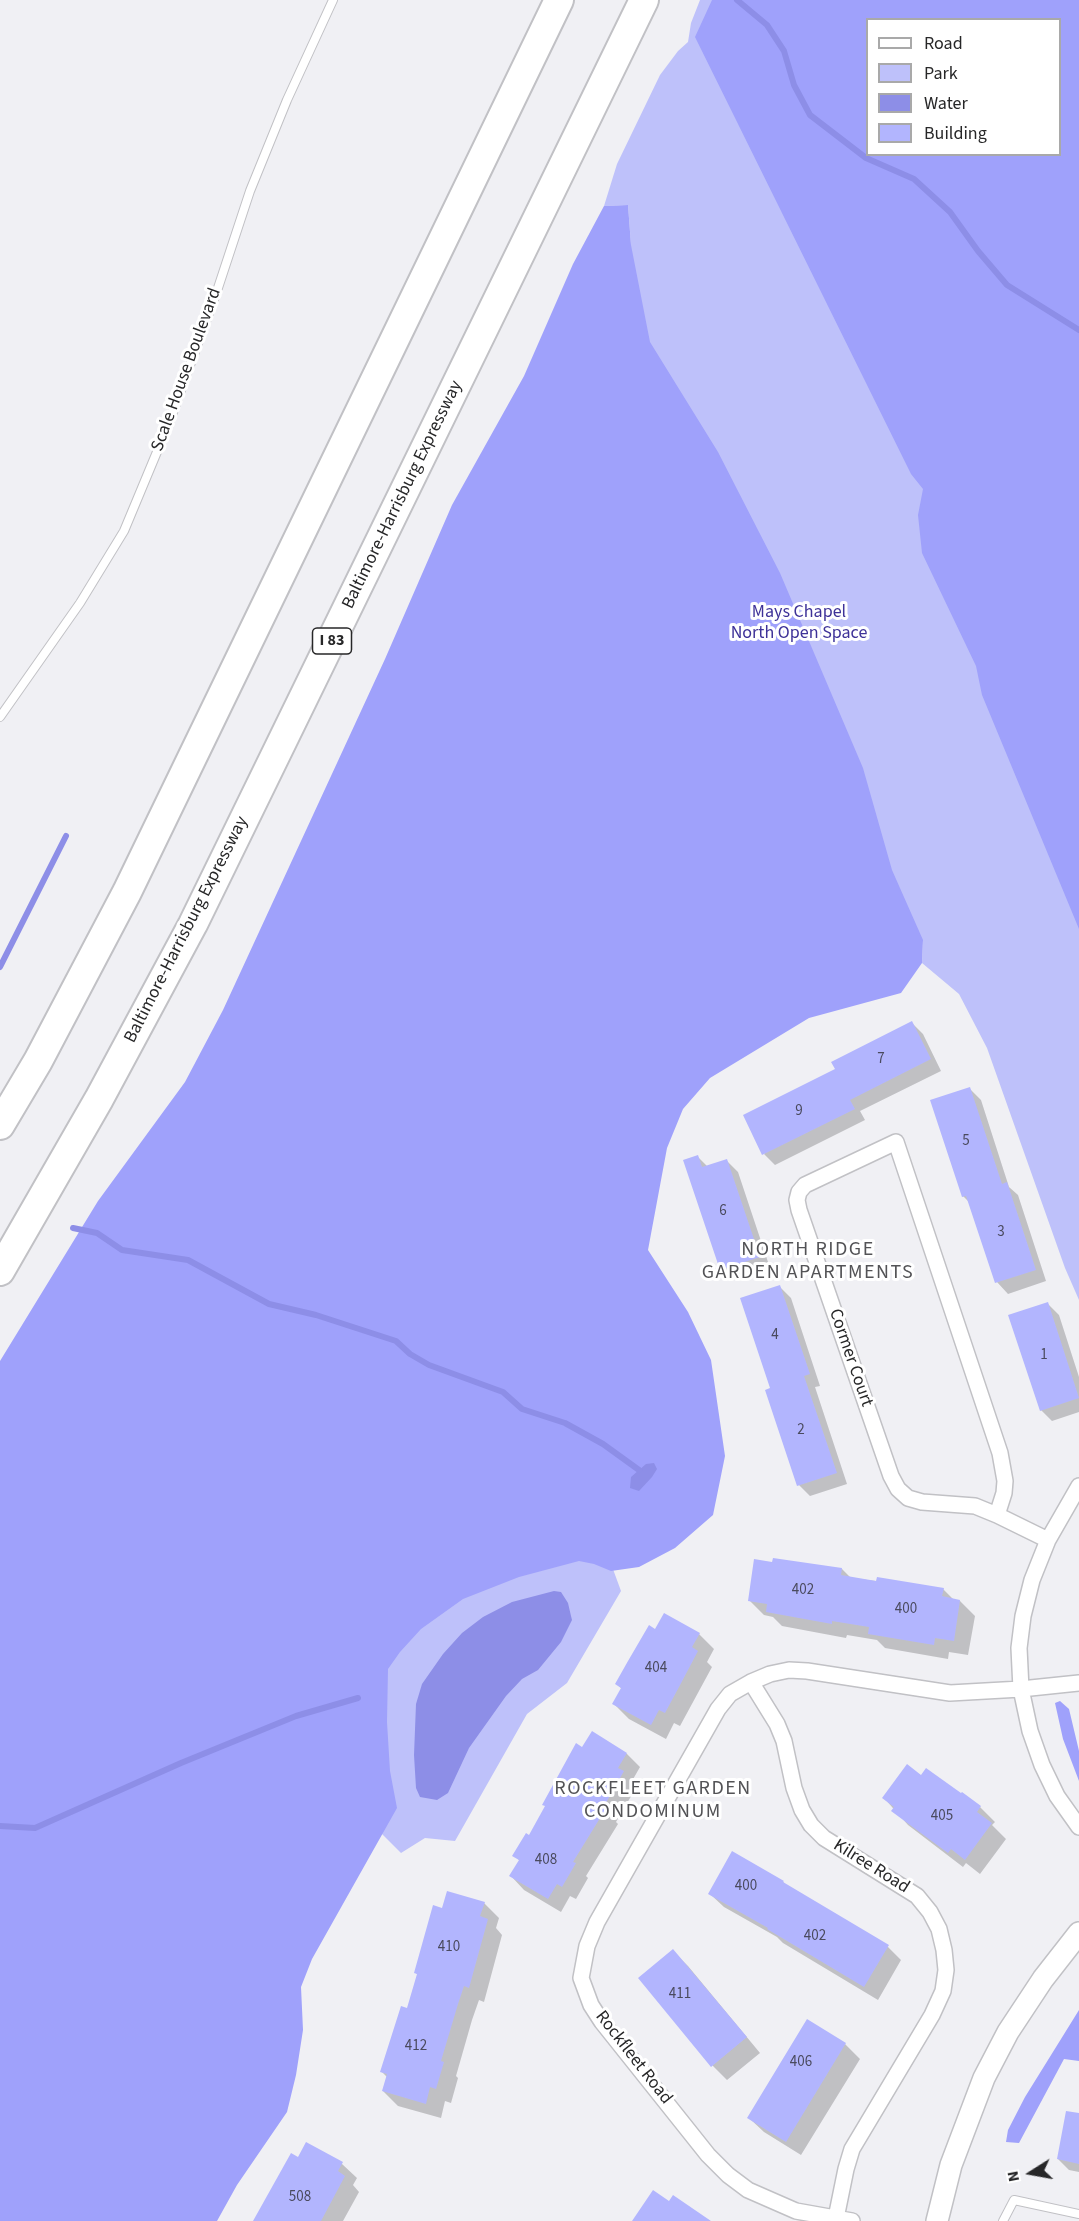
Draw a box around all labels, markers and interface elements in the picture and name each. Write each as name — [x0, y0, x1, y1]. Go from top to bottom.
legend — [866, 18, 1061, 156]
text: Road — [924, 31, 963, 56]
text: Park — [924, 61, 958, 86]
text: Water — [924, 91, 968, 116]
text: Building — [924, 121, 987, 146]
street label: Scale House Boulevard — [147, 285, 227, 455]
street label: Baltimore-Harrisburg Expressway — [338, 377, 468, 613]
park label: Mays Chapel North Open Space — [731, 602, 867, 644]
road number: I 83 — [312, 628, 352, 654]
street label: Baltimore-Harrisburg Expressway — [120, 813, 254, 1047]
house number: 7 — [877, 1051, 885, 1069]
house number: 9 — [795, 1103, 803, 1121]
house number: 5 — [962, 1133, 970, 1151]
house number: 6 — [719, 1203, 727, 1221]
house number: 3 — [997, 1224, 1005, 1242]
district label: NORTH RIDGE GARDEN APARTMENTS — [702, 1239, 914, 1286]
street label: Cormer Court — [823, 1306, 877, 1410]
house number: 4 — [771, 1327, 779, 1345]
house number: 1 — [1040, 1347, 1048, 1365]
house number: 2 — [797, 1422, 805, 1440]
house number: 402 — [792, 1582, 814, 1600]
house number: 400 — [895, 1601, 917, 1619]
house number: 404 — [645, 1660, 667, 1678]
district label: ROCKFLEET GARDEN CONDOMINUM — [554, 1778, 752, 1825]
house number: 405 — [931, 1808, 953, 1826]
street label: Kilree Road — [829, 1835, 913, 1899]
house number: 408 — [535, 1852, 557, 1870]
house number: 400 — [735, 1878, 757, 1896]
house number: 402 — [804, 1928, 826, 1946]
house number: 410 — [438, 1939, 460, 1957]
house number: 411 — [669, 1986, 691, 2004]
street label: Rockfleet Road — [590, 2007, 676, 2109]
house number: 412 — [405, 2038, 427, 2056]
house number: 406 — [790, 2054, 812, 2072]
north arrow — [1001, 2143, 1061, 2203]
text: N — [1002, 2169, 1025, 2184]
house number: 508 — [289, 2189, 311, 2207]

